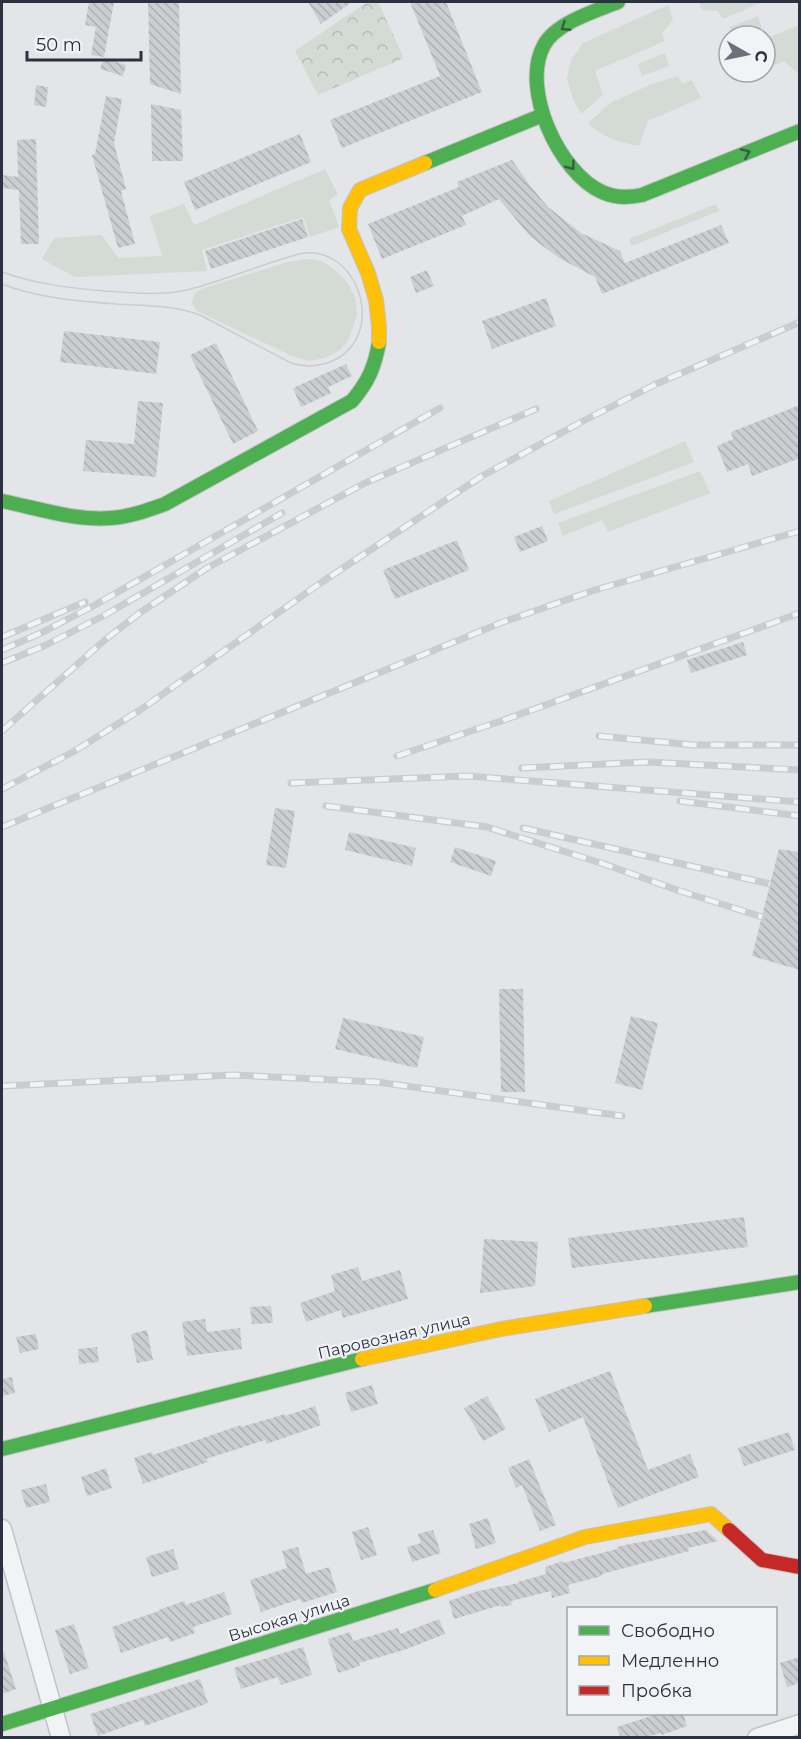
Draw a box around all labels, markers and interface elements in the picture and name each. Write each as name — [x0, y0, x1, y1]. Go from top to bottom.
one-way arrow — [561, 20, 572, 31]
scale bar — [27, 24, 141, 62]
north arrow — [717, 24, 777, 84]
text: 50 m — [36, 34, 82, 56]
text: С — [751, 49, 772, 64]
one-way arrow — [740, 148, 751, 160]
one-way arrow — [564, 159, 575, 170]
street label: Паровозная улица — [316, 1309, 472, 1363]
street label: Высокая улица — [226, 1591, 352, 1645]
legend — [567, 1607, 777, 1715]
text: Свободно — [621, 1620, 715, 1642]
text: Медленно — [621, 1650, 719, 1672]
text: Пробка — [621, 1680, 692, 1702]

